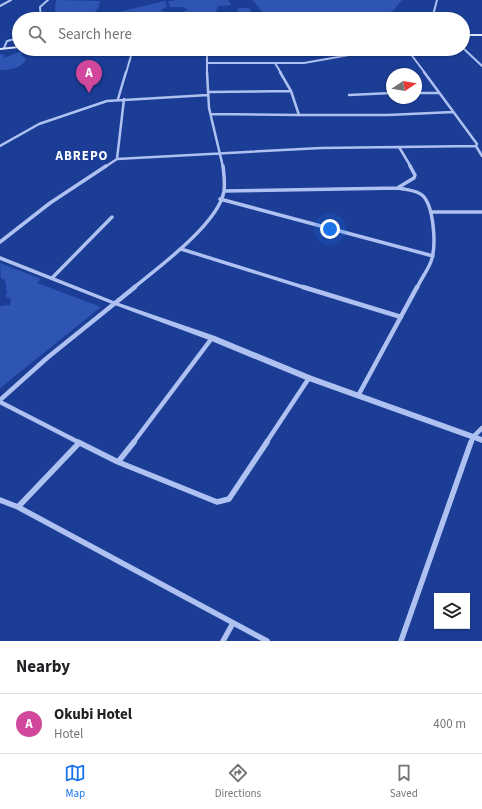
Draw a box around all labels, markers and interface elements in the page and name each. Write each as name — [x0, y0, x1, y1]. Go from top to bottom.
search box — [12, 12, 470, 56]
icon: search — [26, 23, 48, 45]
text: Search here — [58, 24, 132, 45]
pin: A — [76, 60, 102, 93]
north arrow — [386, 68, 422, 104]
district label: ABREPO — [54, 147, 109, 165]
your location — [320, 219, 340, 239]
map controls — [434, 593, 470, 629]
button: layers — [434, 593, 470, 629]
text: Nearby — [16, 655, 70, 679]
text: Okubi Hotel — [54, 704, 132, 725]
text: A — [25, 715, 33, 733]
text: 400 m — [433, 715, 466, 733]
text: Hotel — [54, 725, 83, 743]
tab: Map — [64, 762, 86, 801]
tab: Directions — [215, 762, 261, 801]
tab: Saved — [390, 762, 418, 801]

